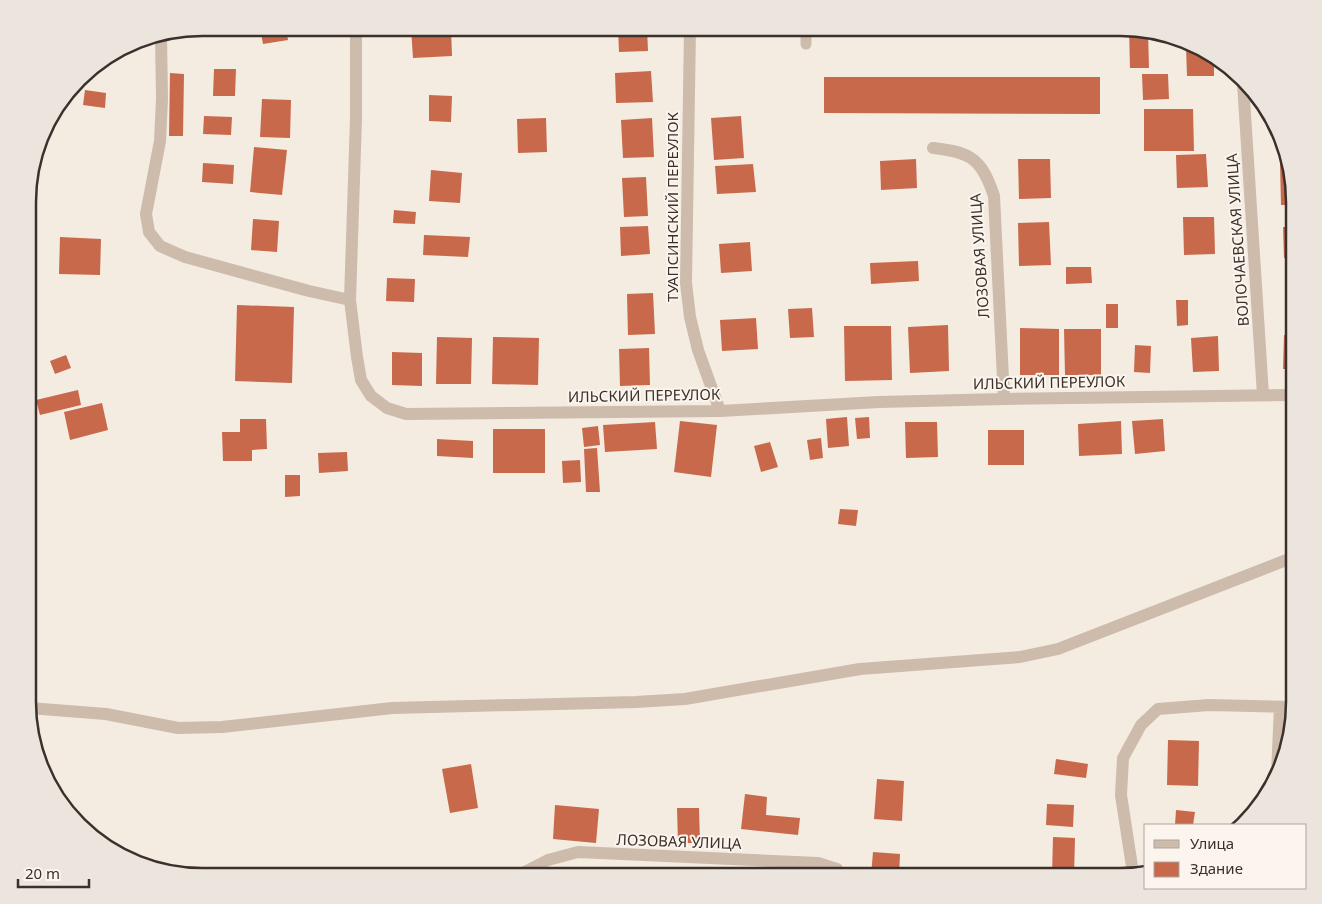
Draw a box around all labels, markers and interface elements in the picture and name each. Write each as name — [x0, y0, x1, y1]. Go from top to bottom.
street label: ТУАПСИНСКИЙ ПЕРЕУЛОК — [662, 111, 682, 302]
street label: ВОЛОЧАЕВСКАЯ УЛИЦА — [1221, 153, 1253, 327]
street label: ЛОЗОВАЯ УЛИЦА — [965, 193, 993, 319]
street label: ИЛЬСКИЙ ПЕРЕУЛОК — [973, 371, 1126, 393]
street label: ИЛЬСКИЙ ПЕРЕУЛОК — [568, 384, 721, 406]
legend — [1144, 824, 1307, 889]
street label: ЛОЗОВАЯ УЛИЦА — [616, 829, 742, 853]
text: Улица — [1190, 833, 1234, 853]
scale bar — [18, 856, 89, 888]
text: Здание — [1190, 858, 1243, 878]
text: 20 m — [25, 863, 60, 883]

